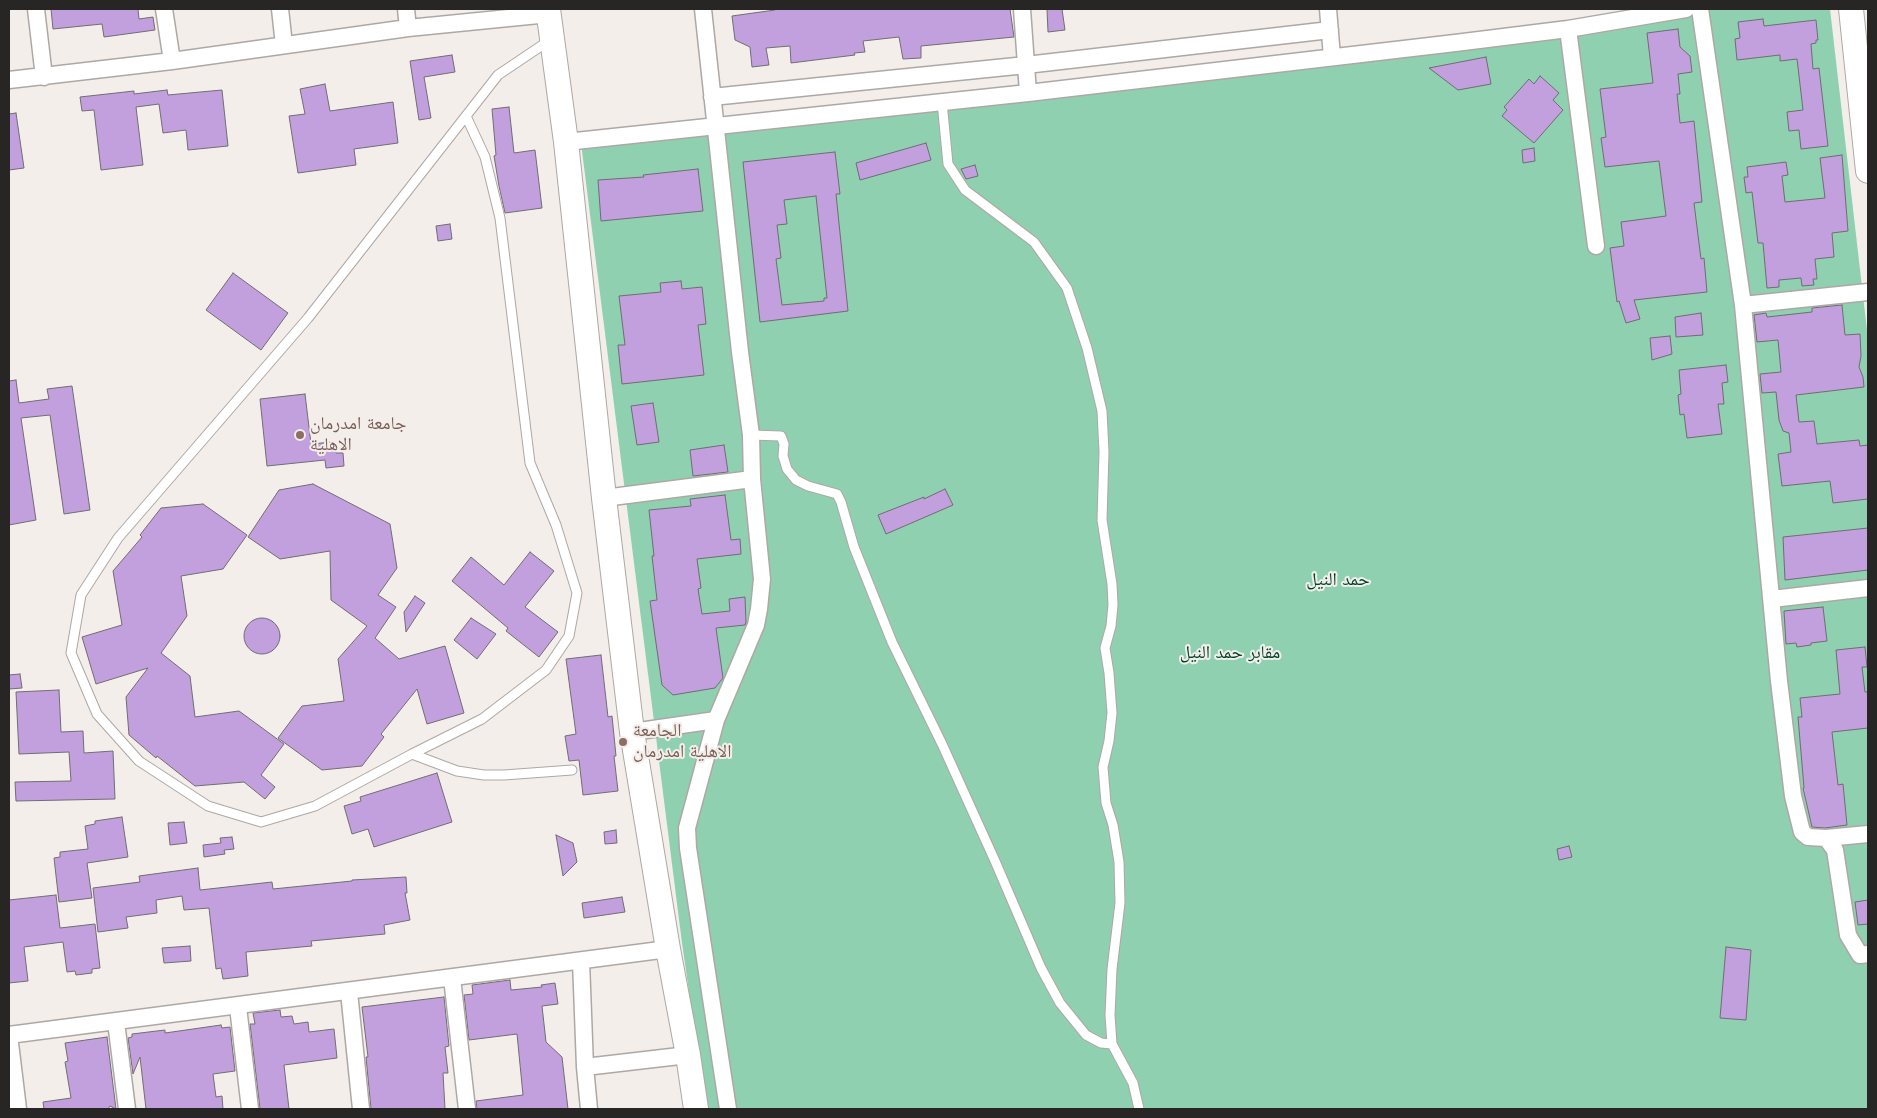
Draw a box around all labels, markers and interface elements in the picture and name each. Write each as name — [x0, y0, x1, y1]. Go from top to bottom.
place label: جامعة امدرمان الاهلية — [310, 414, 406, 456]
marker: جامعة امدرمان الاهلية — [294, 429, 306, 441]
park label: حمد النيل — [1306, 570, 1370, 592]
park label: مقابر حمد النيل — [1180, 643, 1280, 665]
place label: الجامعة الاهلية امدرمان — [633, 721, 731, 764]
marker: الجامعة الاهلية امدرمان — [617, 736, 629, 748]

